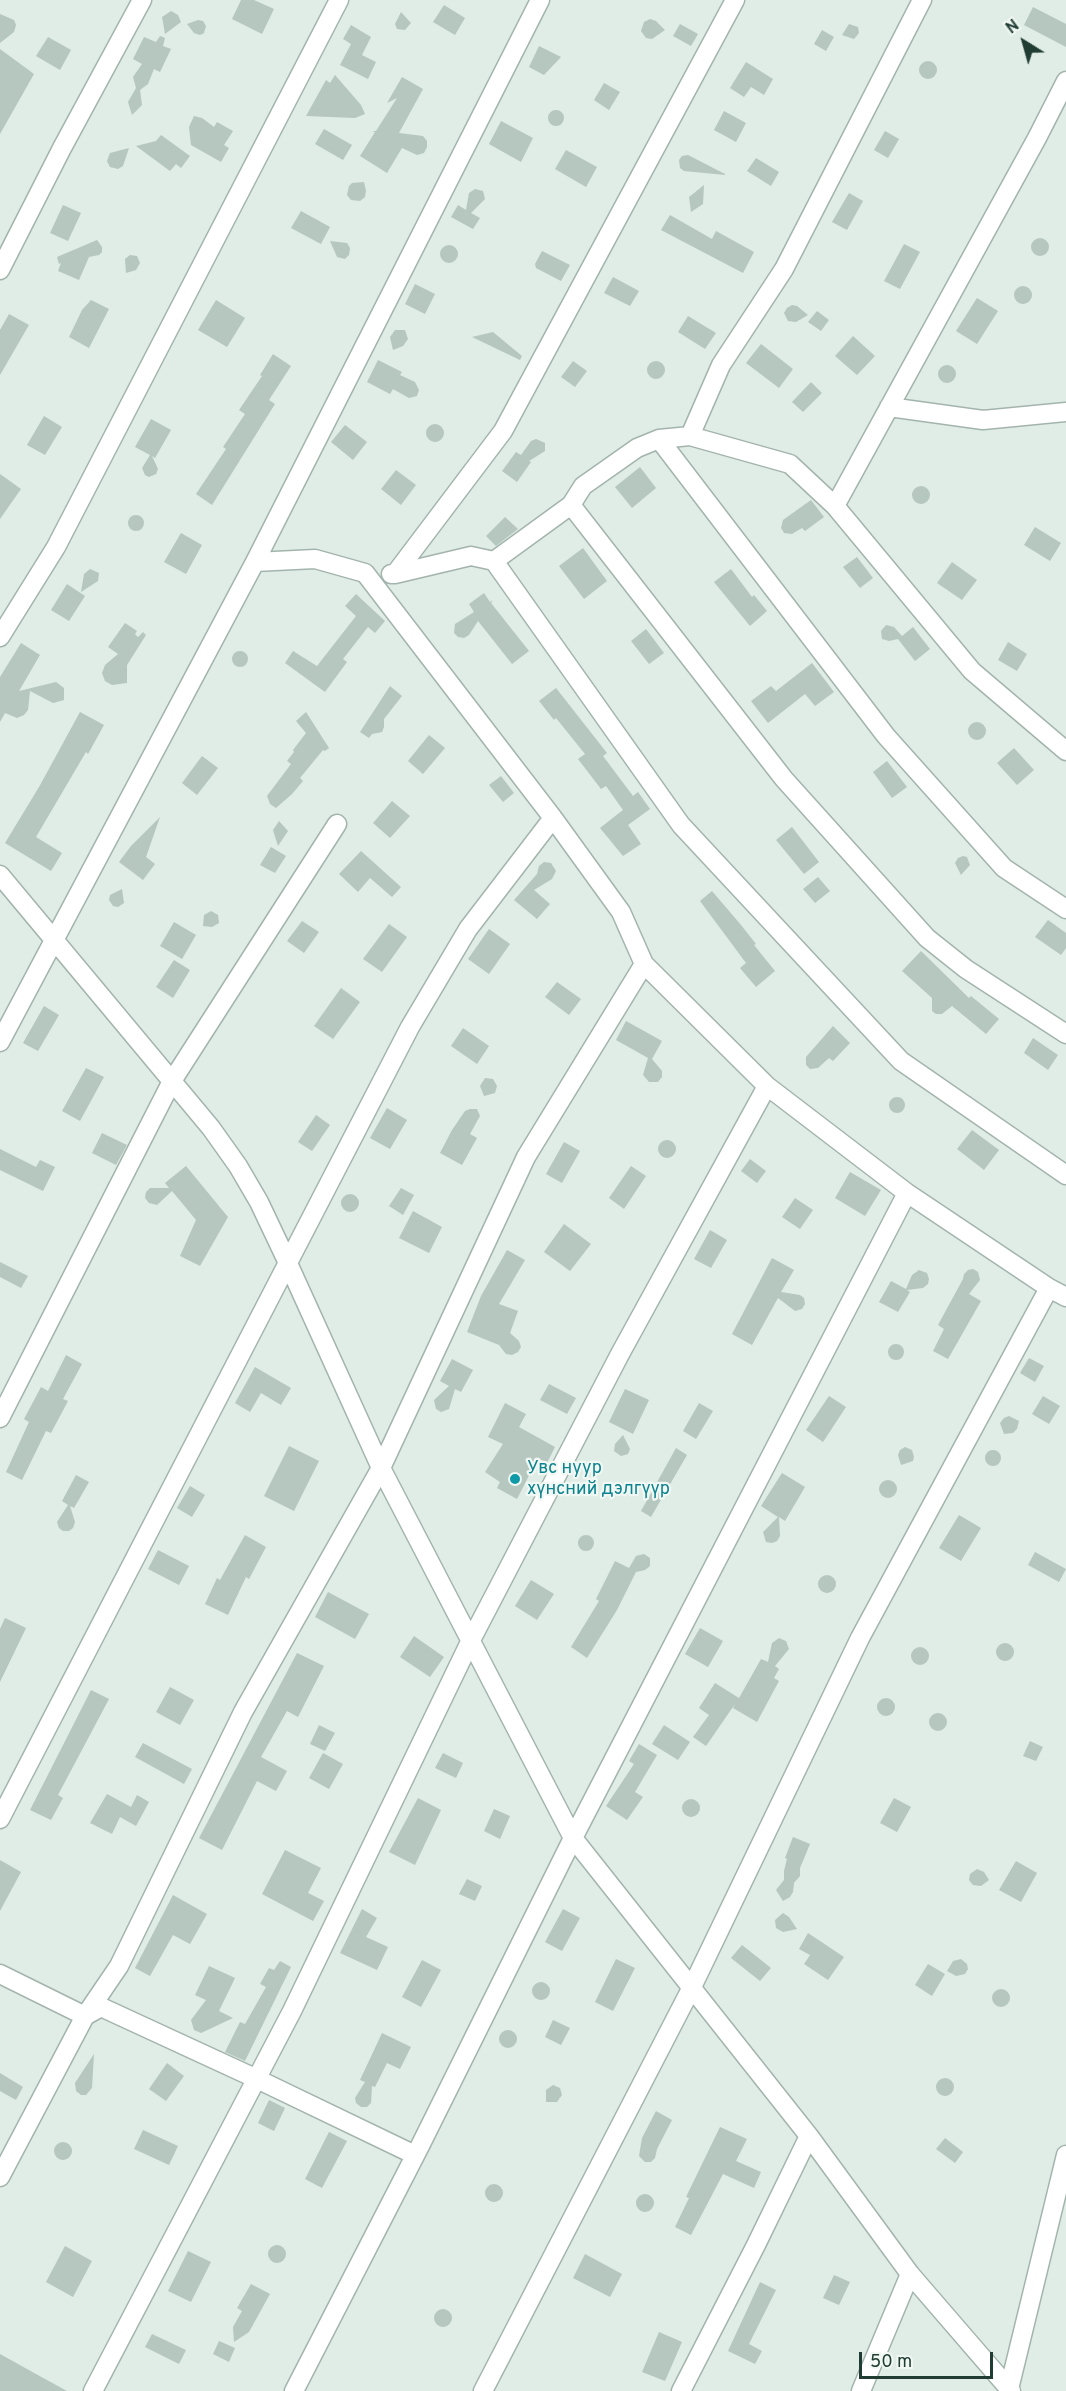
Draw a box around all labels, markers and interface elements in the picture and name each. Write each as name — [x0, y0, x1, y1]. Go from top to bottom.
north arrow — [994, 12, 1054, 72]
text: N — [1003, 16, 1024, 39]
place label: Увс нуур хүнсний дэлгүүр — [527, 1458, 670, 1500]
marker: Увс нуур хүнсний дэлгүүр — [508, 1472, 522, 1486]
scale bar — [862, 2340, 996, 2378]
text: 50 m — [870, 2351, 912, 2374]

